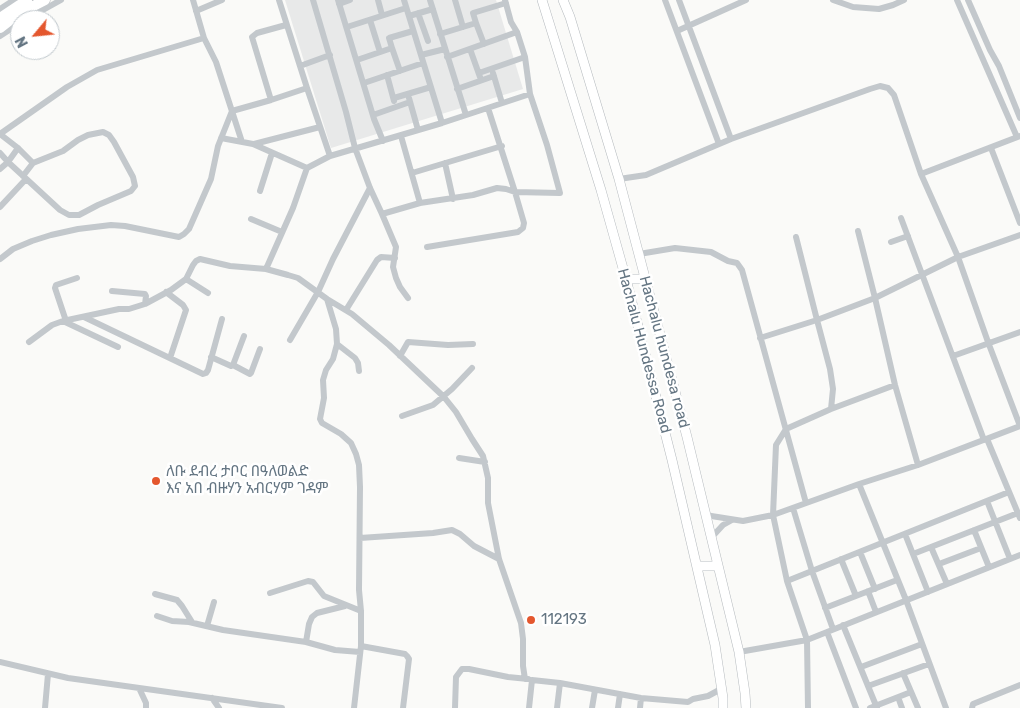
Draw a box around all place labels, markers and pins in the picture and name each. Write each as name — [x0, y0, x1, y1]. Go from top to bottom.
place label: ለቡ ደብረ ታቦር በዓለወልድ እና አበ ብዙሃን አብርሃም ገዳም — [166, 463, 328, 498]
marker: ለቡ ደብረ ታቦር በዓለወልድ እና አበ ብዙሃን አብርሃም ገዳም — [150, 475, 162, 487]
place label: 112193 — [541, 611, 587, 629]
marker: 112193 — [525, 614, 537, 626]

